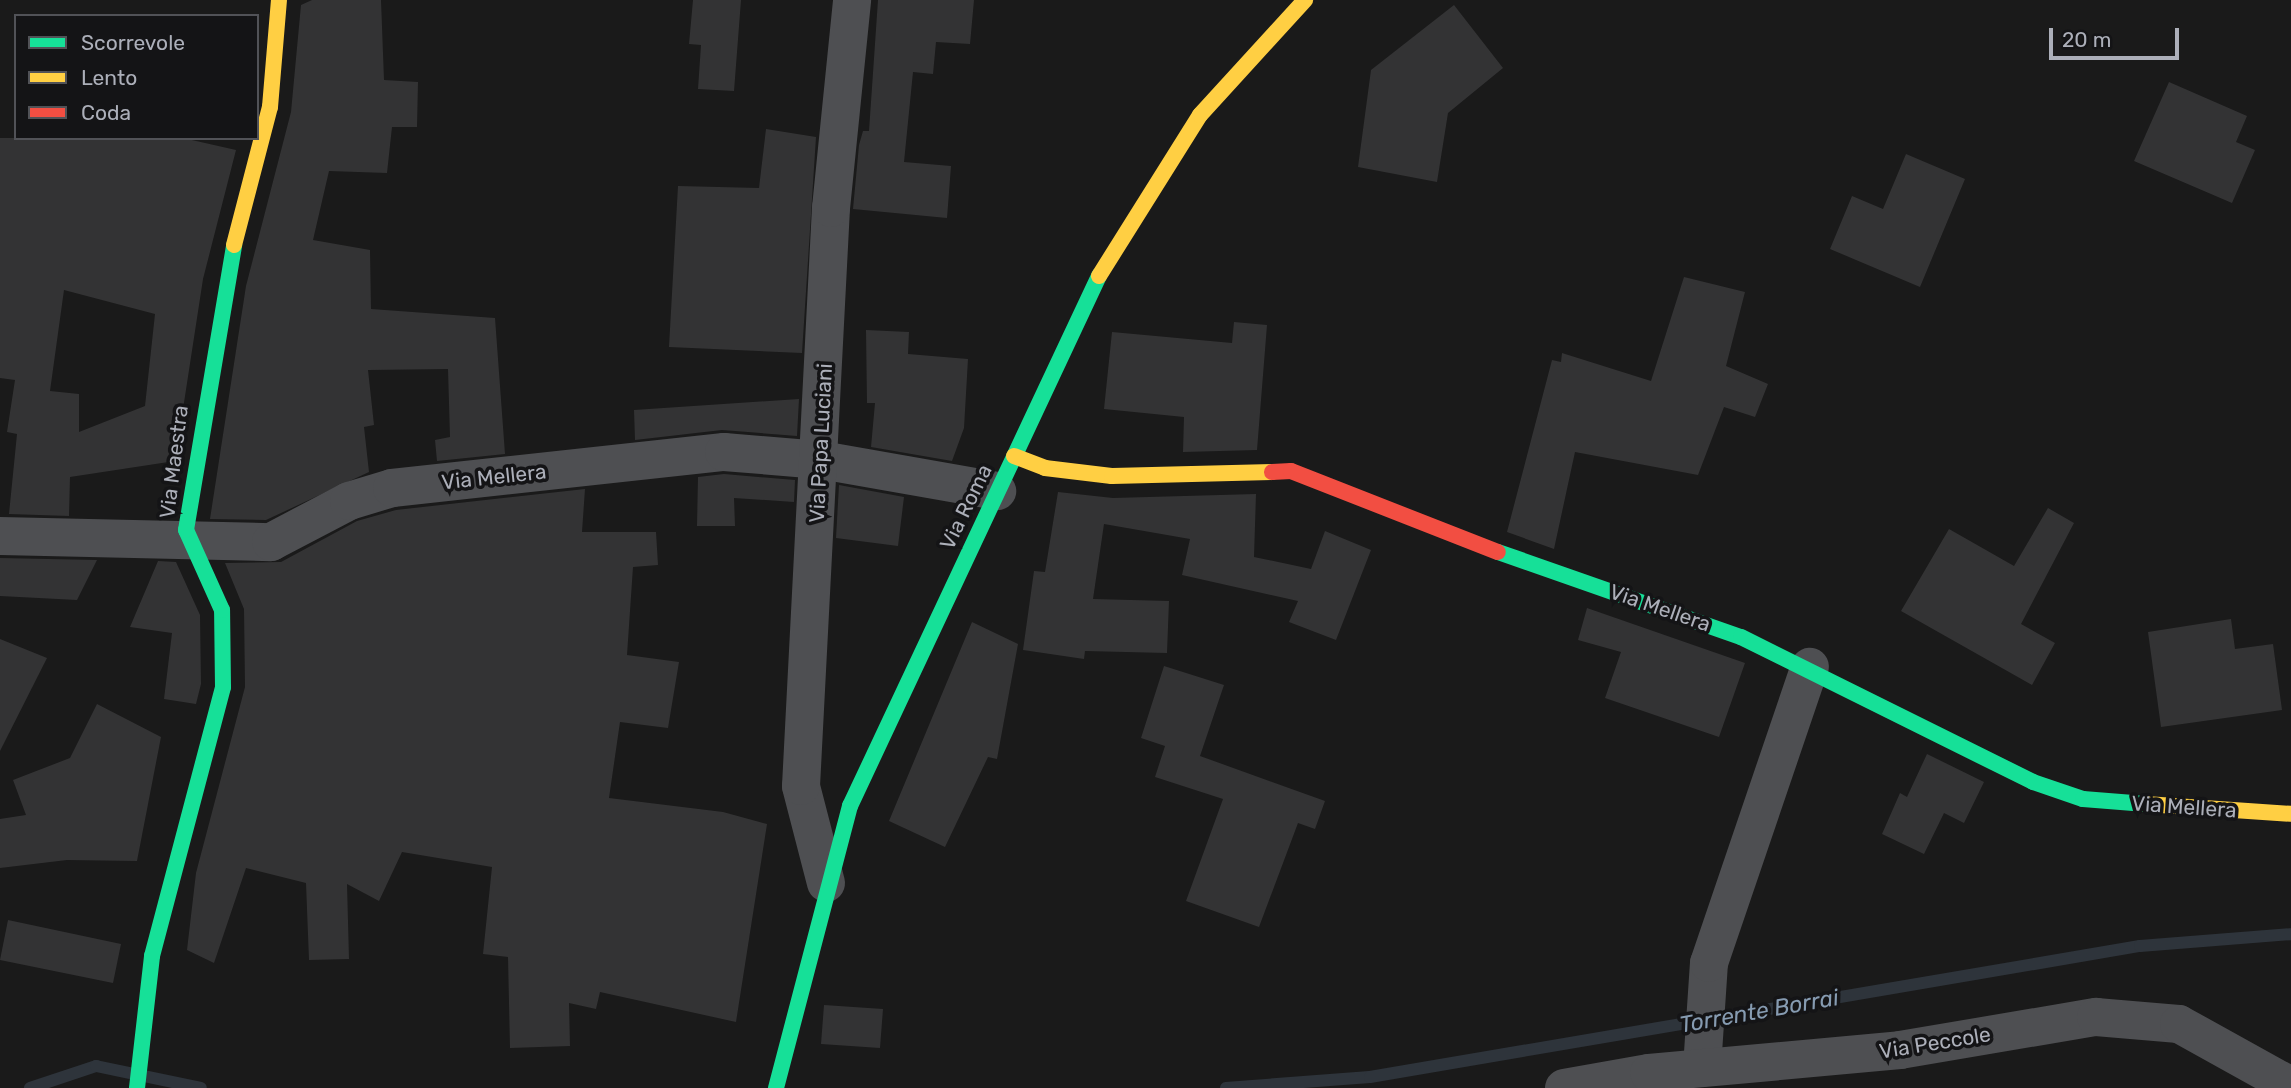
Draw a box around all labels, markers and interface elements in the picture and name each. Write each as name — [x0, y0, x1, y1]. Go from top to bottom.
legend — [14, 14, 259, 140]
scale bar — [2053, 14, 2182, 58]
text: 20 m — [2062, 27, 2111, 52]
text: Scorrevole — [81, 30, 185, 55]
text: Lento — [81, 65, 137, 90]
text: Coda — [81, 100, 131, 125]
street label: Via Papa Luciani — [804, 363, 838, 523]
street label: Via Maestra — [155, 404, 193, 520]
street label: Via Mellera — [440, 459, 548, 495]
street label: Via Roma — [935, 460, 997, 554]
street label: Via Mellera — [1606, 579, 1714, 637]
street label: Via Mellera — [2131, 791, 2237, 823]
water label: Torrente Borrai — [1677, 983, 1841, 1039]
street label: Via Peccole — [1877, 1022, 1993, 1064]

